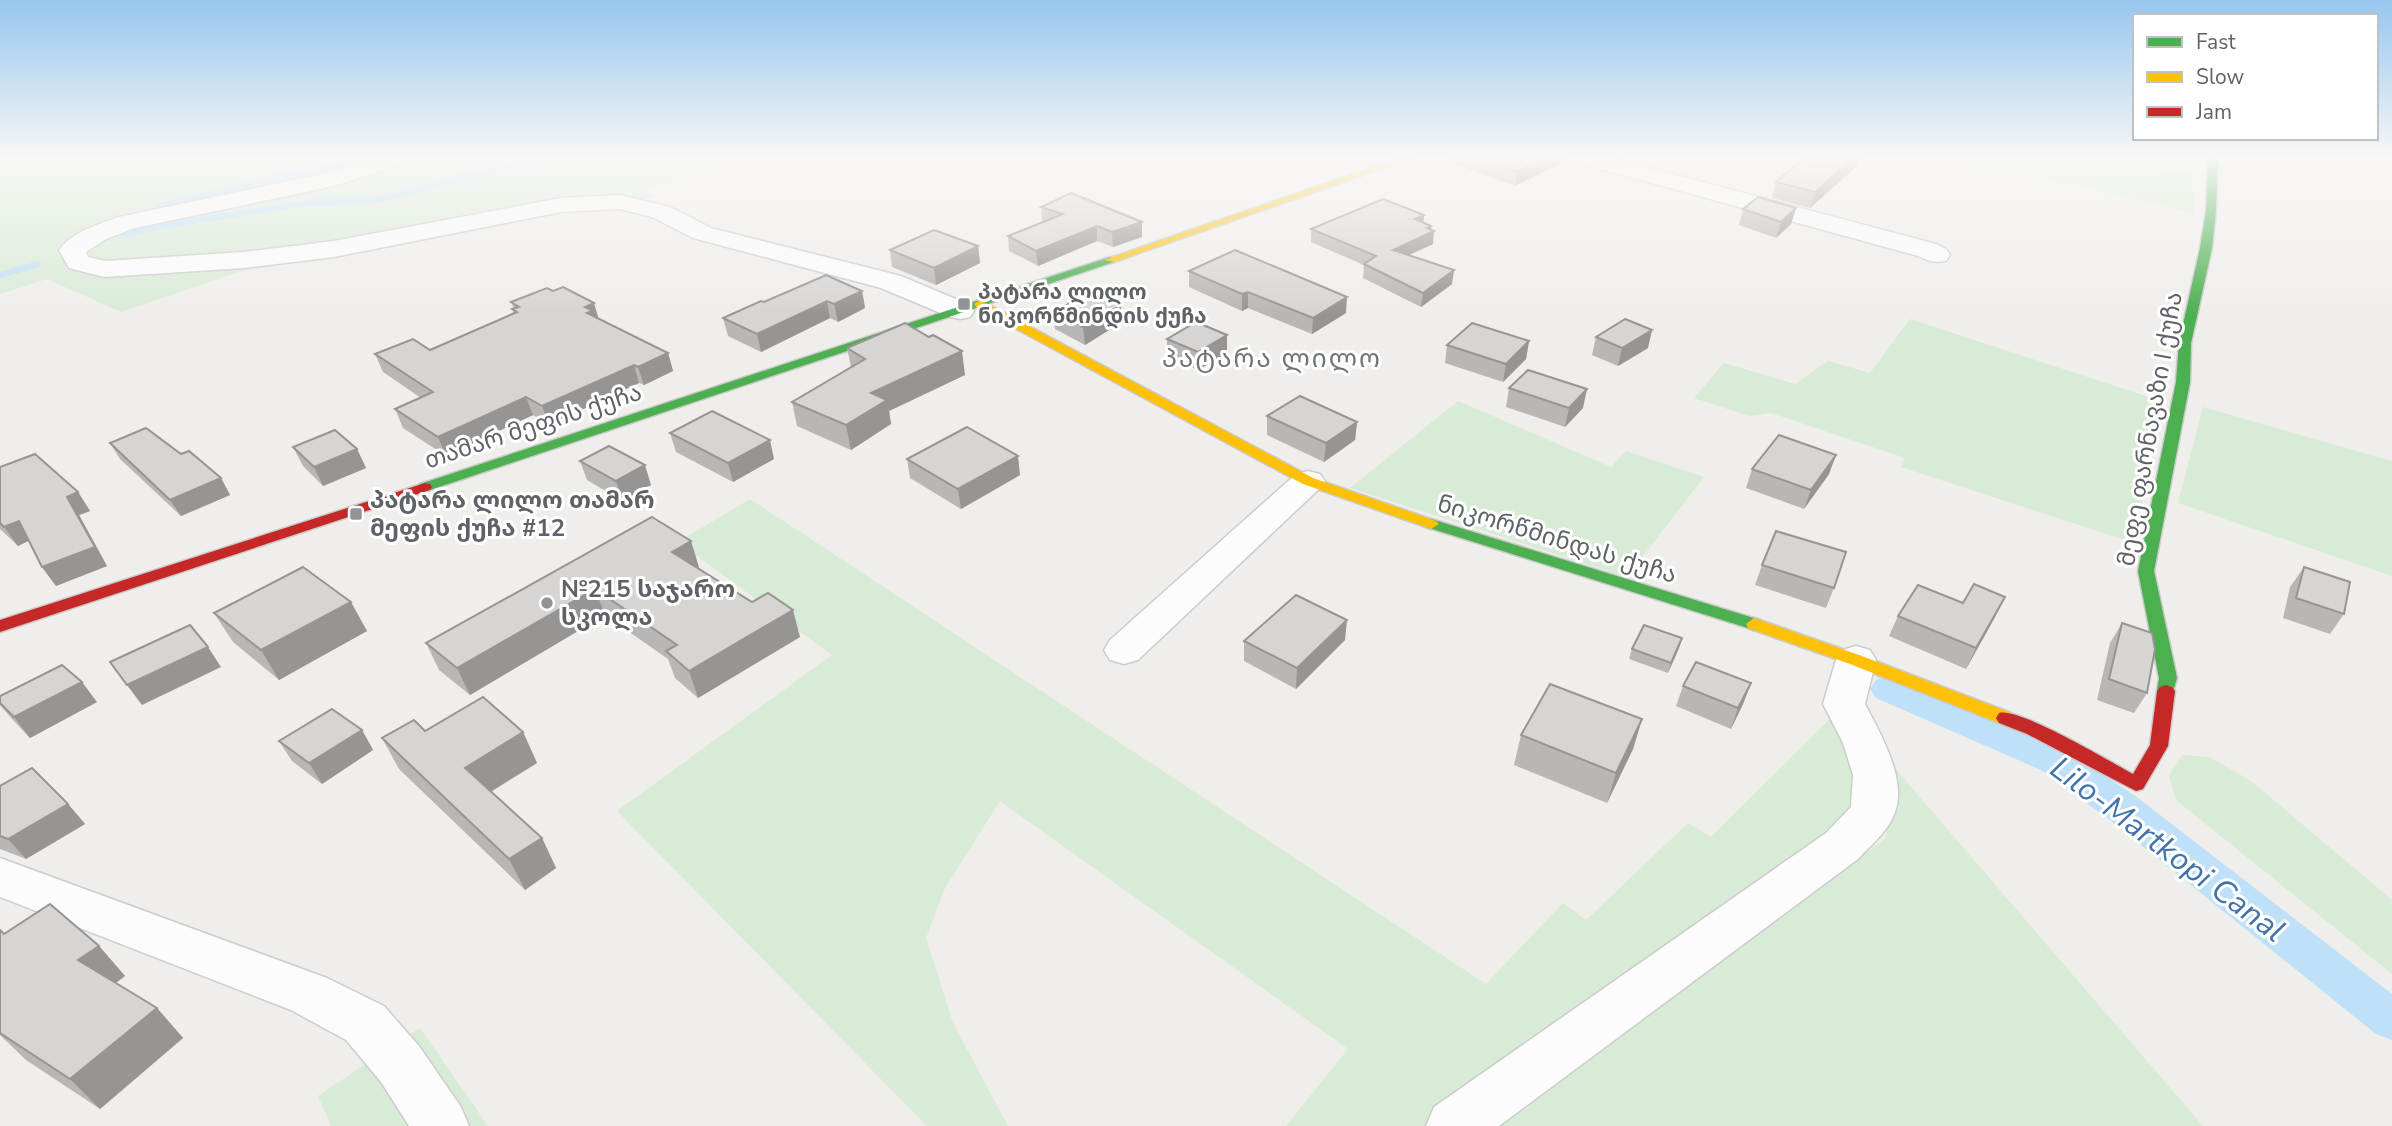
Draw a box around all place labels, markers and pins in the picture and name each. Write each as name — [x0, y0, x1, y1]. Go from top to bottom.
place label: პატარა ლილო ნიკორწმინდის ქუჩა — [978, 278, 1206, 330]
marker: პატარა ლილო ნიკორწმინდის ქუჩა — [956, 296, 972, 312]
place label: პატარა ლილო თამარ მეფის ქუჩა #12 — [370, 484, 655, 544]
marker: პატარა ლილო თამარ მეფის ქუჩა #12 — [348, 506, 364, 522]
place label: №215 საჯარო სკოლა — [561, 573, 735, 633]
marker: №215 საჯარო სკოლა — [539, 595, 555, 611]

